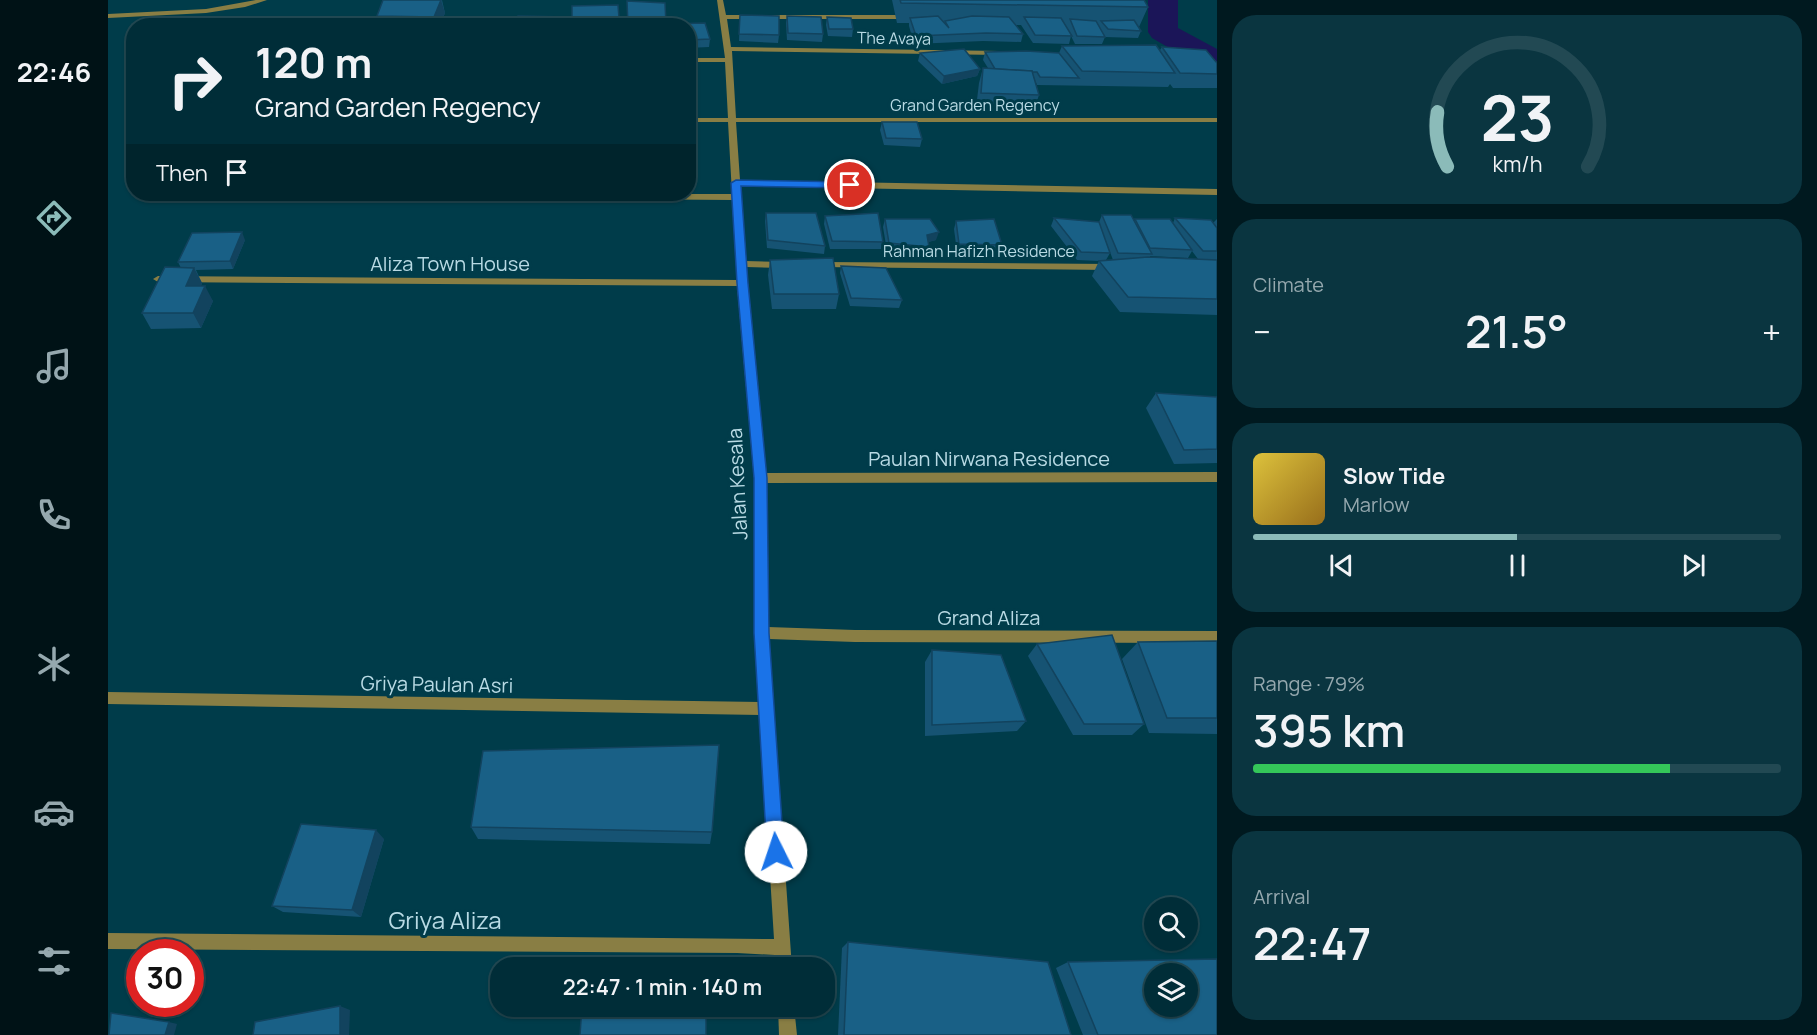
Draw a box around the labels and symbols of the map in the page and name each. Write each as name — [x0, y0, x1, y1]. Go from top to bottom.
street label: The Avaya — [857, 26, 931, 50]
street label: Grand Garden Regency — [890, 94, 1060, 116]
pin — [824, 159, 875, 210]
street label: Rahman Hafizh Residence — [883, 240, 1075, 262]
street label: Aliza Town House — [370, 250, 530, 277]
street label: Jalan Kesala — [721, 427, 753, 541]
street label: Paulan Nirwana Residence — [868, 445, 1110, 472]
street label: Grand Aliza — [938, 604, 1040, 631]
street label: Griya Paulan Asri — [360, 669, 514, 699]
position arrow — [744, 820, 808, 884]
street label: Griya Aliza — [388, 903, 502, 936]
speed limit sign: 30 — [126, 939, 204, 1017]

